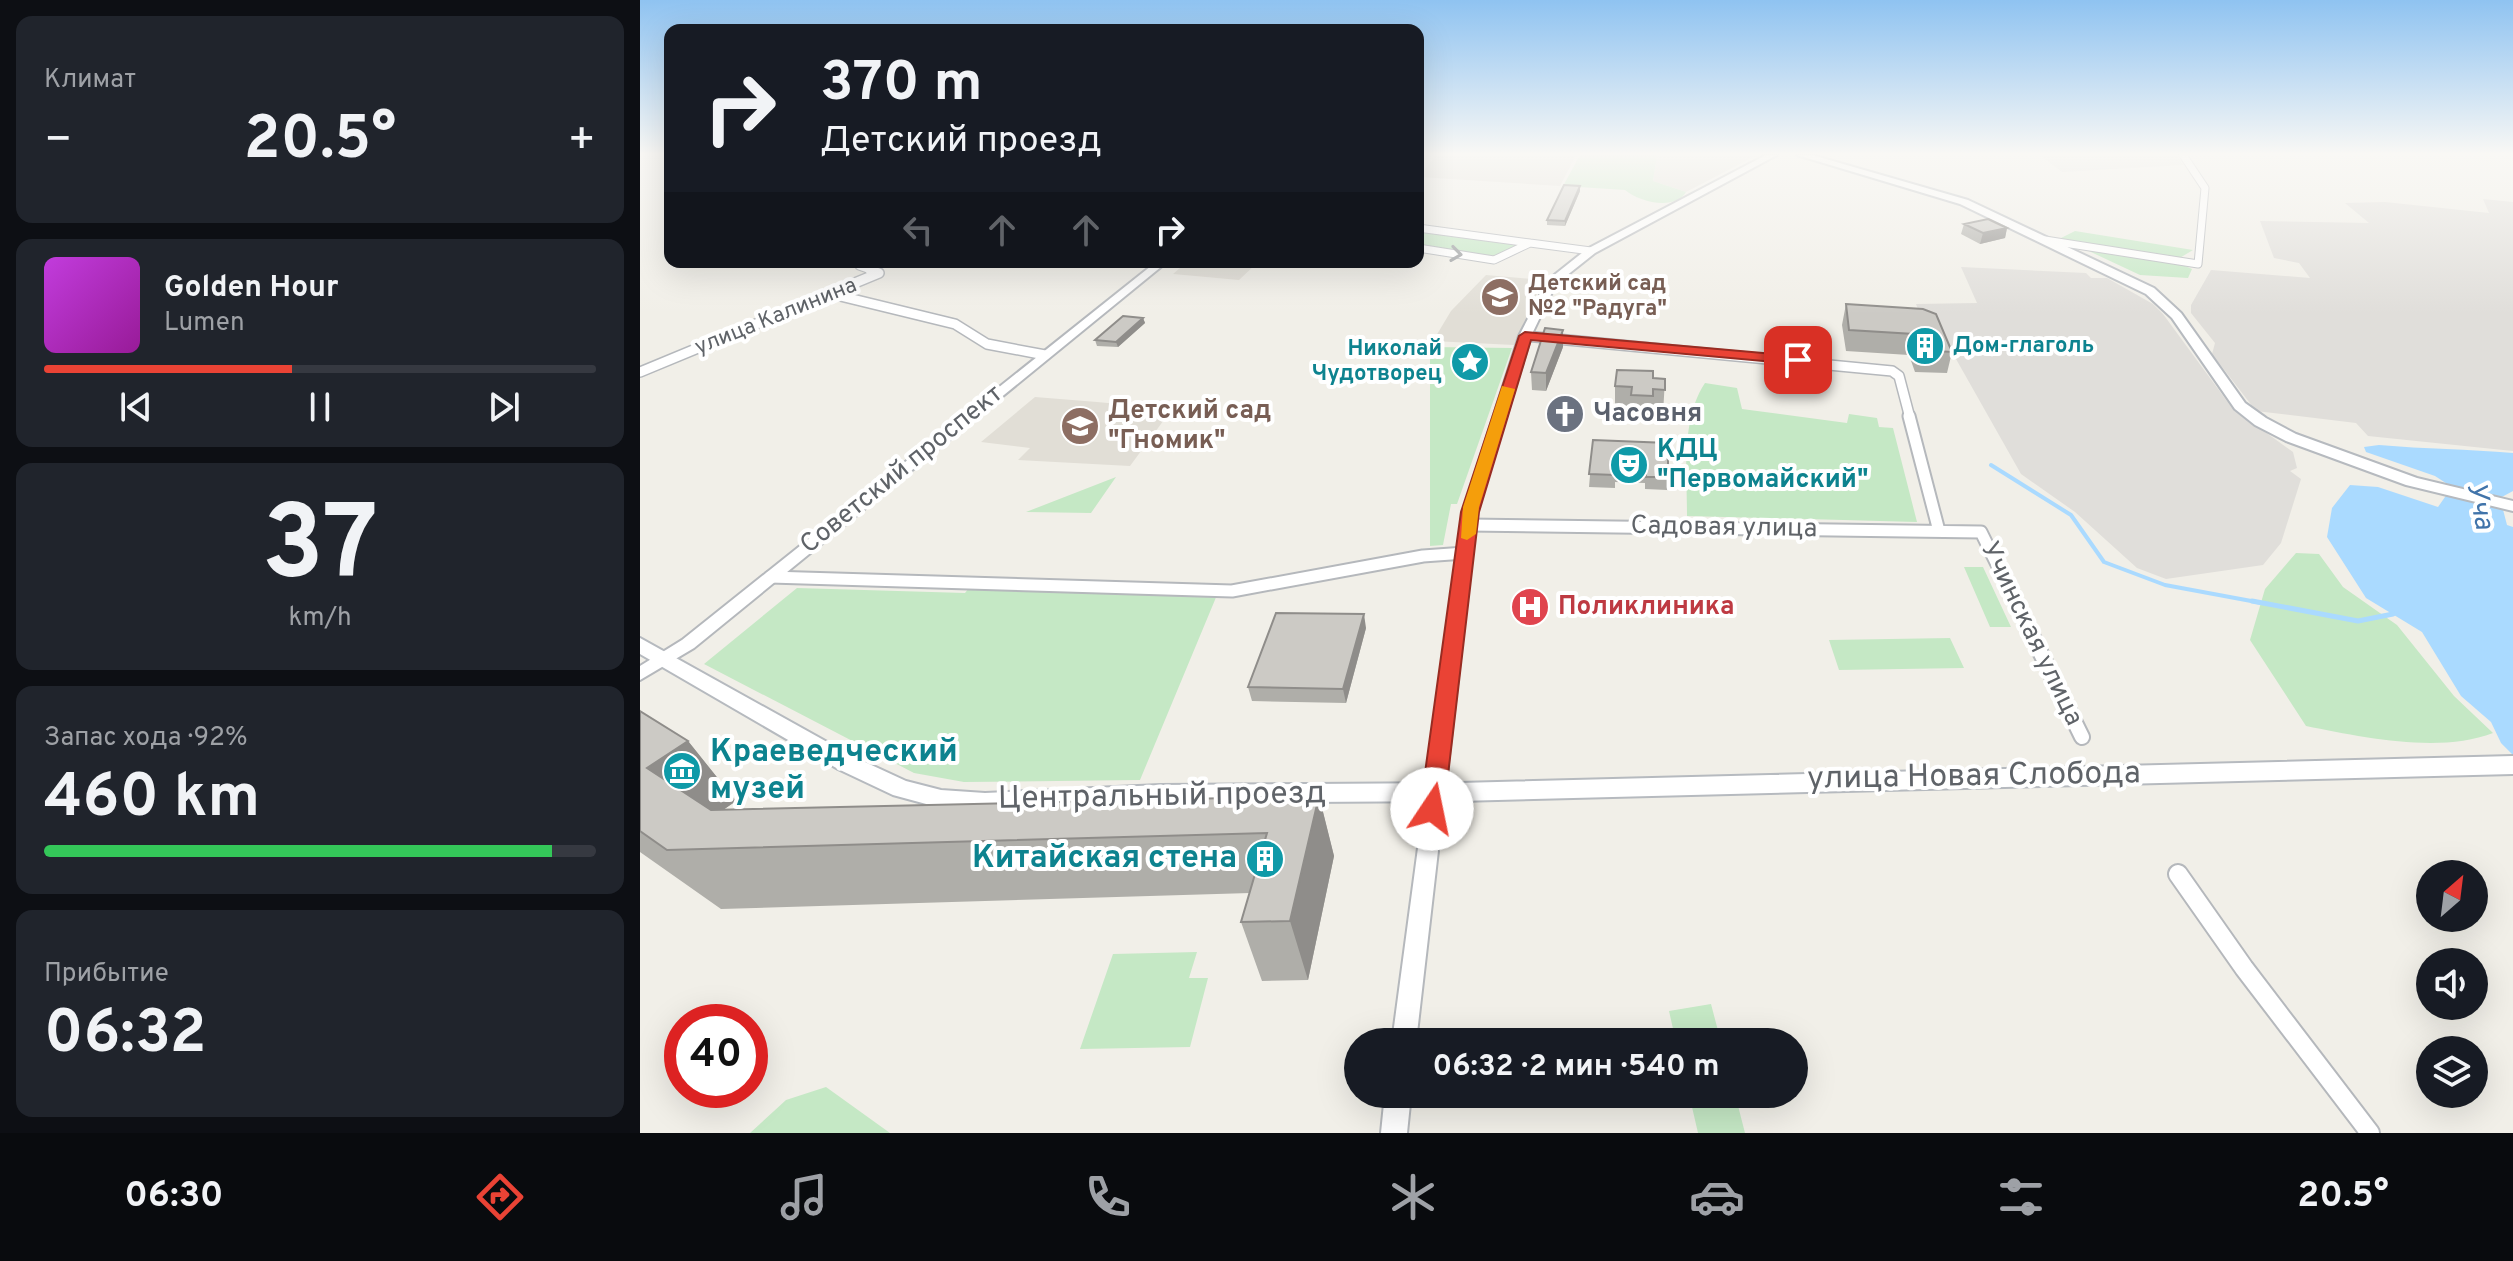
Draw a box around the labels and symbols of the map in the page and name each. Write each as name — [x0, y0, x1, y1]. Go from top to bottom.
one-way arrow — [1449, 245, 1463, 262]
place label: Детский сад №2 "Радуга" — [1528, 271, 1667, 323]
street label: улица Калинина — [691, 272, 861, 362]
school or university icon: Детский сад №2 "Радуга" — [1479, 276, 1521, 318]
building icon: Дом-глаголь — [1904, 325, 1946, 367]
pin — [1764, 326, 1832, 394]
place label: Дом-глаголь — [1953, 333, 2094, 360]
place label: Николай Чудотворец — [1312, 336, 1442, 388]
place icon: Николай Чудотворец — [1449, 341, 1491, 383]
street label: Советский проспект — [794, 378, 1010, 562]
church icon: Часовня — [1544, 393, 1586, 435]
place label: Детский сад "Гномик" — [1108, 395, 1271, 458]
place label: Часовня — [1593, 398, 1702, 431]
school or university icon: Детский сад "Гномик" — [1059, 405, 1101, 447]
place label: КДЦ "Первомайский" — [1657, 434, 1868, 497]
theatre icon: КДЦ "Первомайский" — [1608, 444, 1650, 486]
water label: Уча — [2457, 479, 2501, 533]
street label: Садовая улица — [1630, 510, 1818, 546]
street label: Учинская улица — [1972, 537, 2090, 731]
hospital icon: Поликлиника — [1509, 586, 1551, 628]
place label: Поликлиника — [1558, 591, 1734, 624]
place label: Краеведческий музей — [710, 733, 958, 810]
museum icon: Краеведческий музей — [661, 750, 703, 792]
street label: улица Новая Слобода — [1807, 754, 2141, 800]
position arrow — [1390, 767, 1474, 851]
street label: Центральный проезд — [998, 774, 1326, 820]
building icon: Китайская стена — [1244, 838, 1286, 880]
place label: Китайская стена — [972, 839, 1237, 879]
north arrow — [2416, 860, 2488, 932]
speed limit sign: 40 — [664, 1004, 768, 1108]

